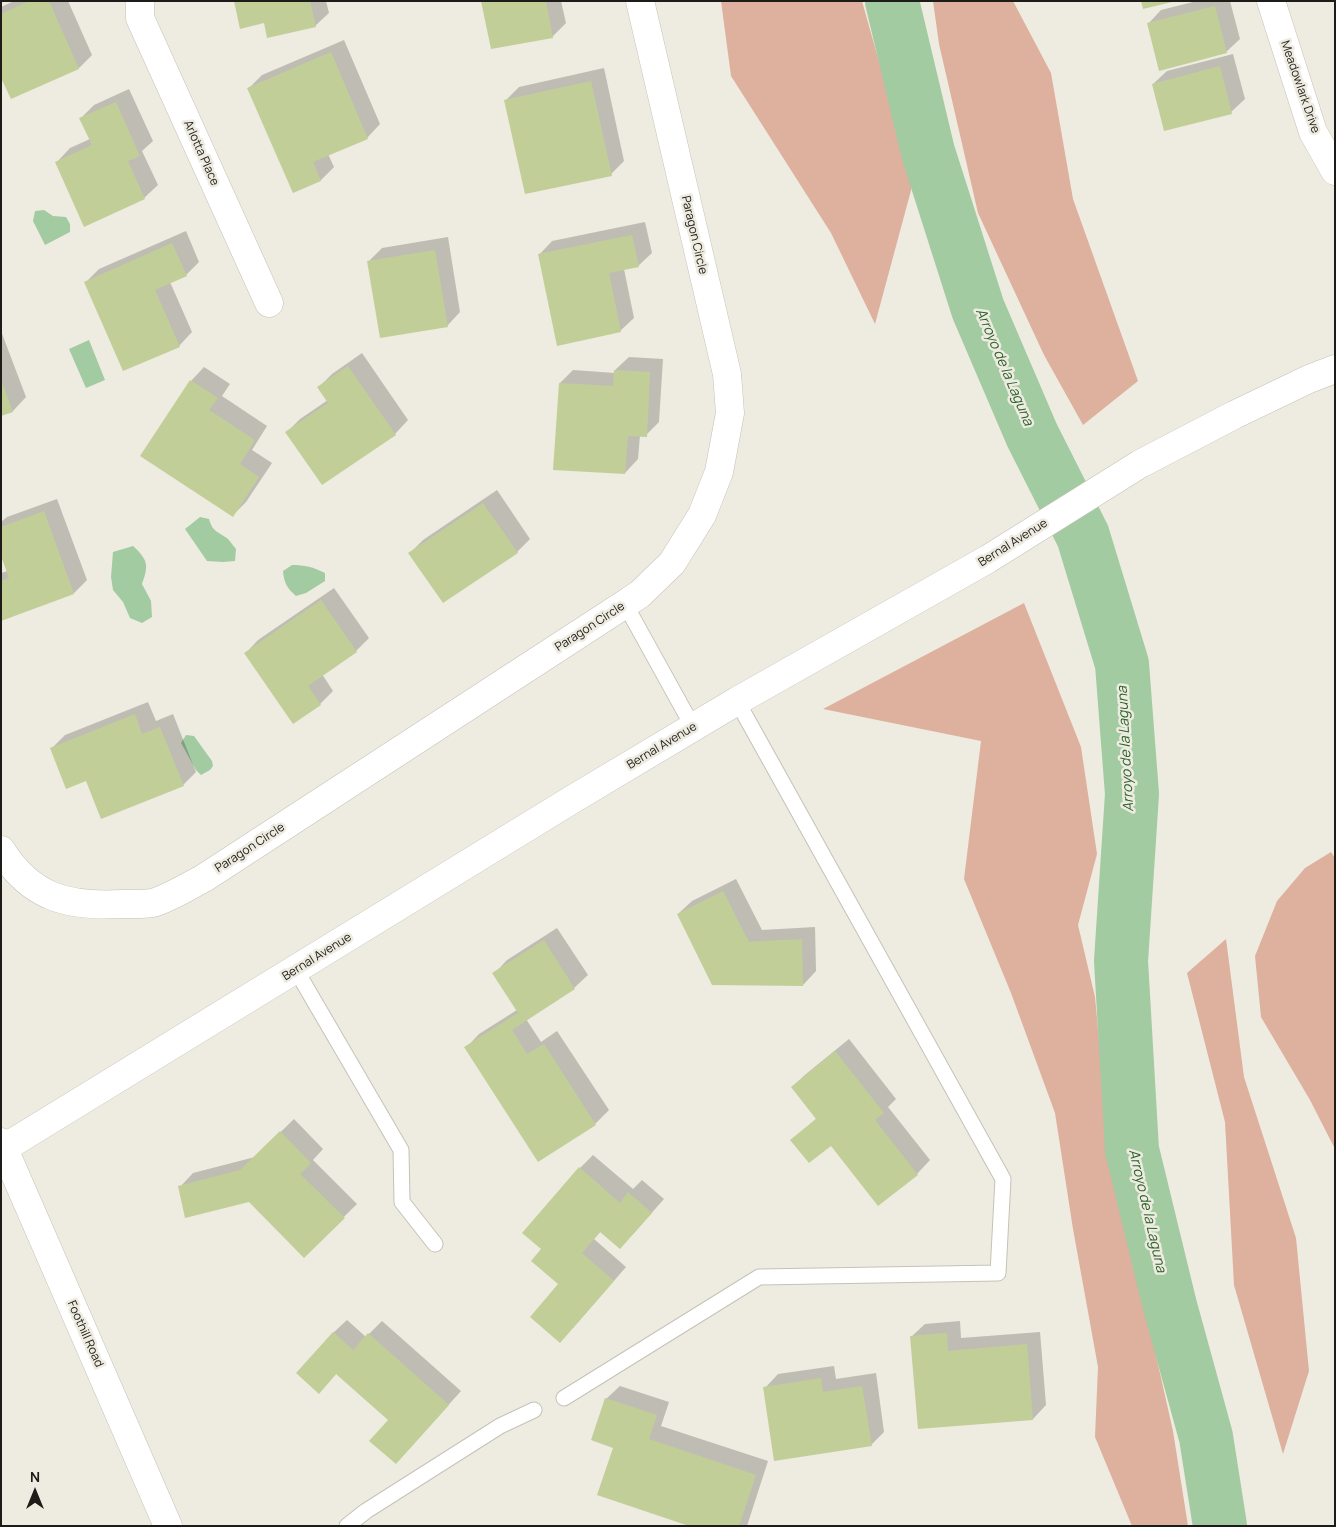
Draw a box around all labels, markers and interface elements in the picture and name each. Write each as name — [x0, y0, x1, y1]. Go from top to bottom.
street label: Meadowlark Drive — [1277, 39, 1323, 135]
street label: Arlotta Place — [180, 118, 222, 188]
street label: Paragon Circle — [678, 194, 710, 276]
water label: Arroyo de la Laguna — [972, 306, 1036, 428]
street label: Bernal Avenue — [976, 516, 1050, 570]
street label: Paragon Circle — [553, 599, 627, 655]
water label: Arroyo de la Laguna — [1114, 686, 1138, 812]
street label: Bernal Avenue — [625, 720, 699, 772]
street label: Paragon Circle — [213, 820, 287, 876]
street label: Bernal Avenue — [280, 930, 354, 984]
water label: Arroyo de la Laguna — [1125, 1148, 1169, 1274]
street label: Foothill Road — [64, 1299, 106, 1369]
north arrow — [10, 1467, 60, 1517]
text: N — [30, 1467, 40, 1486]

